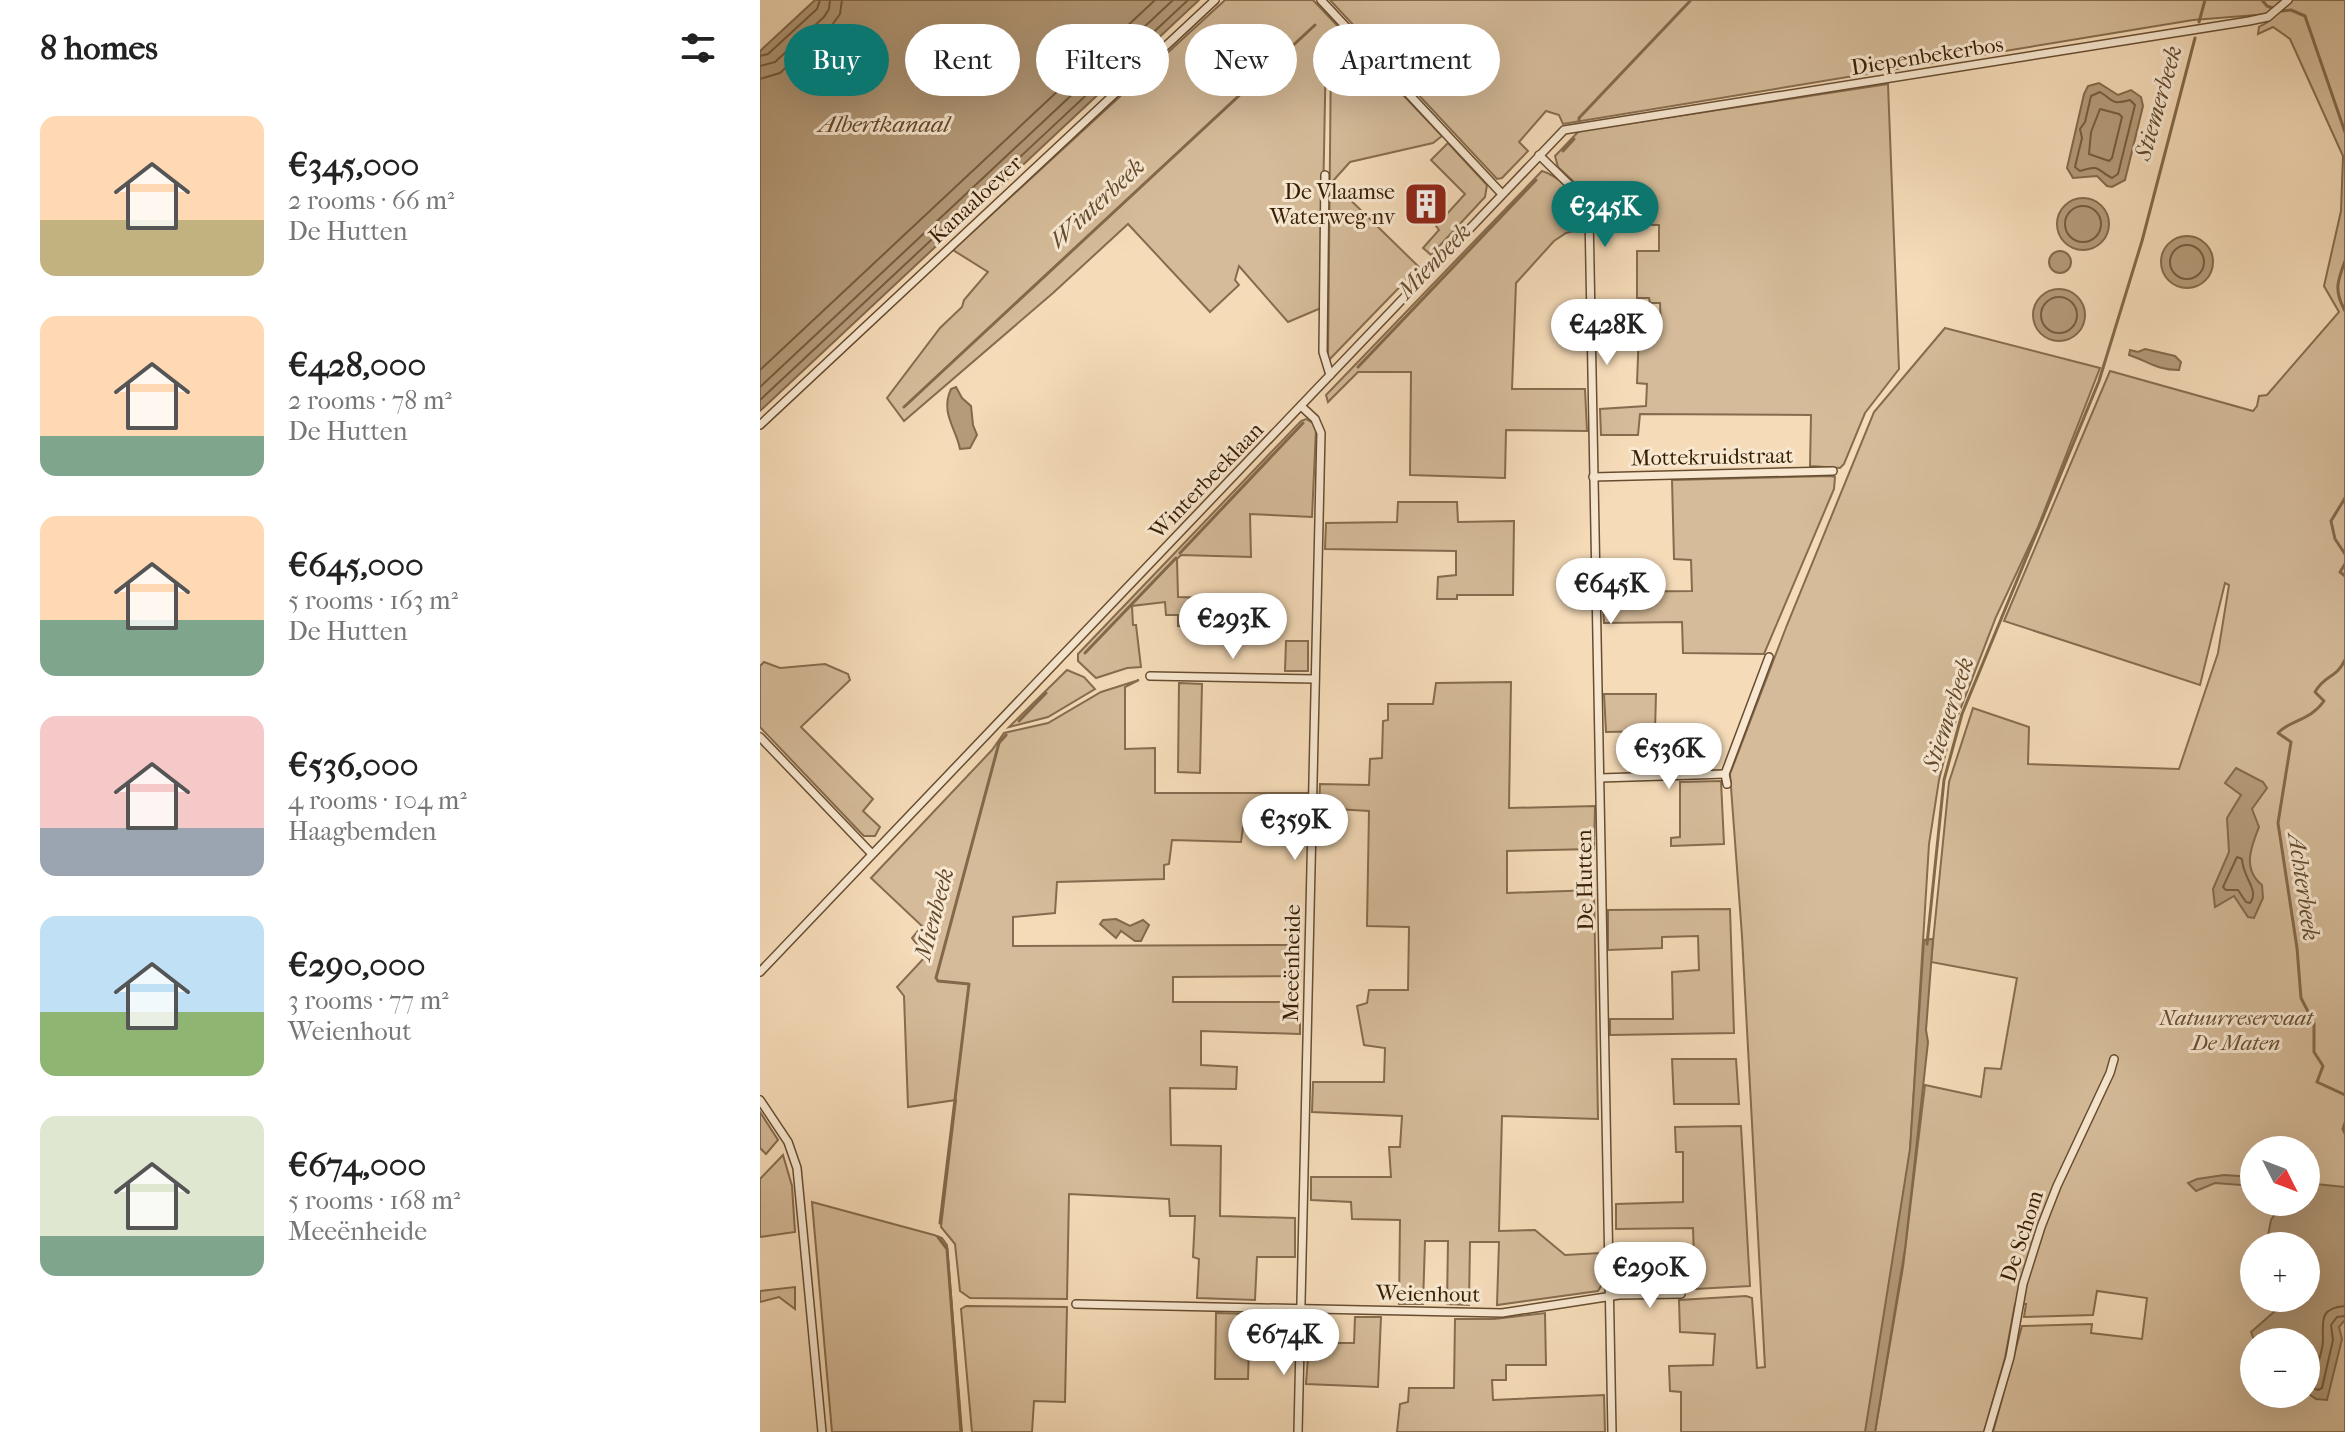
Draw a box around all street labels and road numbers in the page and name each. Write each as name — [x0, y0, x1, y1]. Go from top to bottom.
street label: Diepenbekerbos — [1849, 31, 2005, 81]
street label: Kanaaloever — [924, 150, 1028, 250]
street label: Winterbeeklaan — [1144, 417, 1269, 545]
street label: Mottekruidstraat — [1631, 443, 1794, 471]
street label: De Hutten — [1571, 829, 1599, 931]
street label: Meeënheide — [1278, 904, 1306, 1022]
street label: De Schom — [1995, 1186, 2049, 1285]
street label: Weienhout — [1375, 1280, 1481, 1308]

